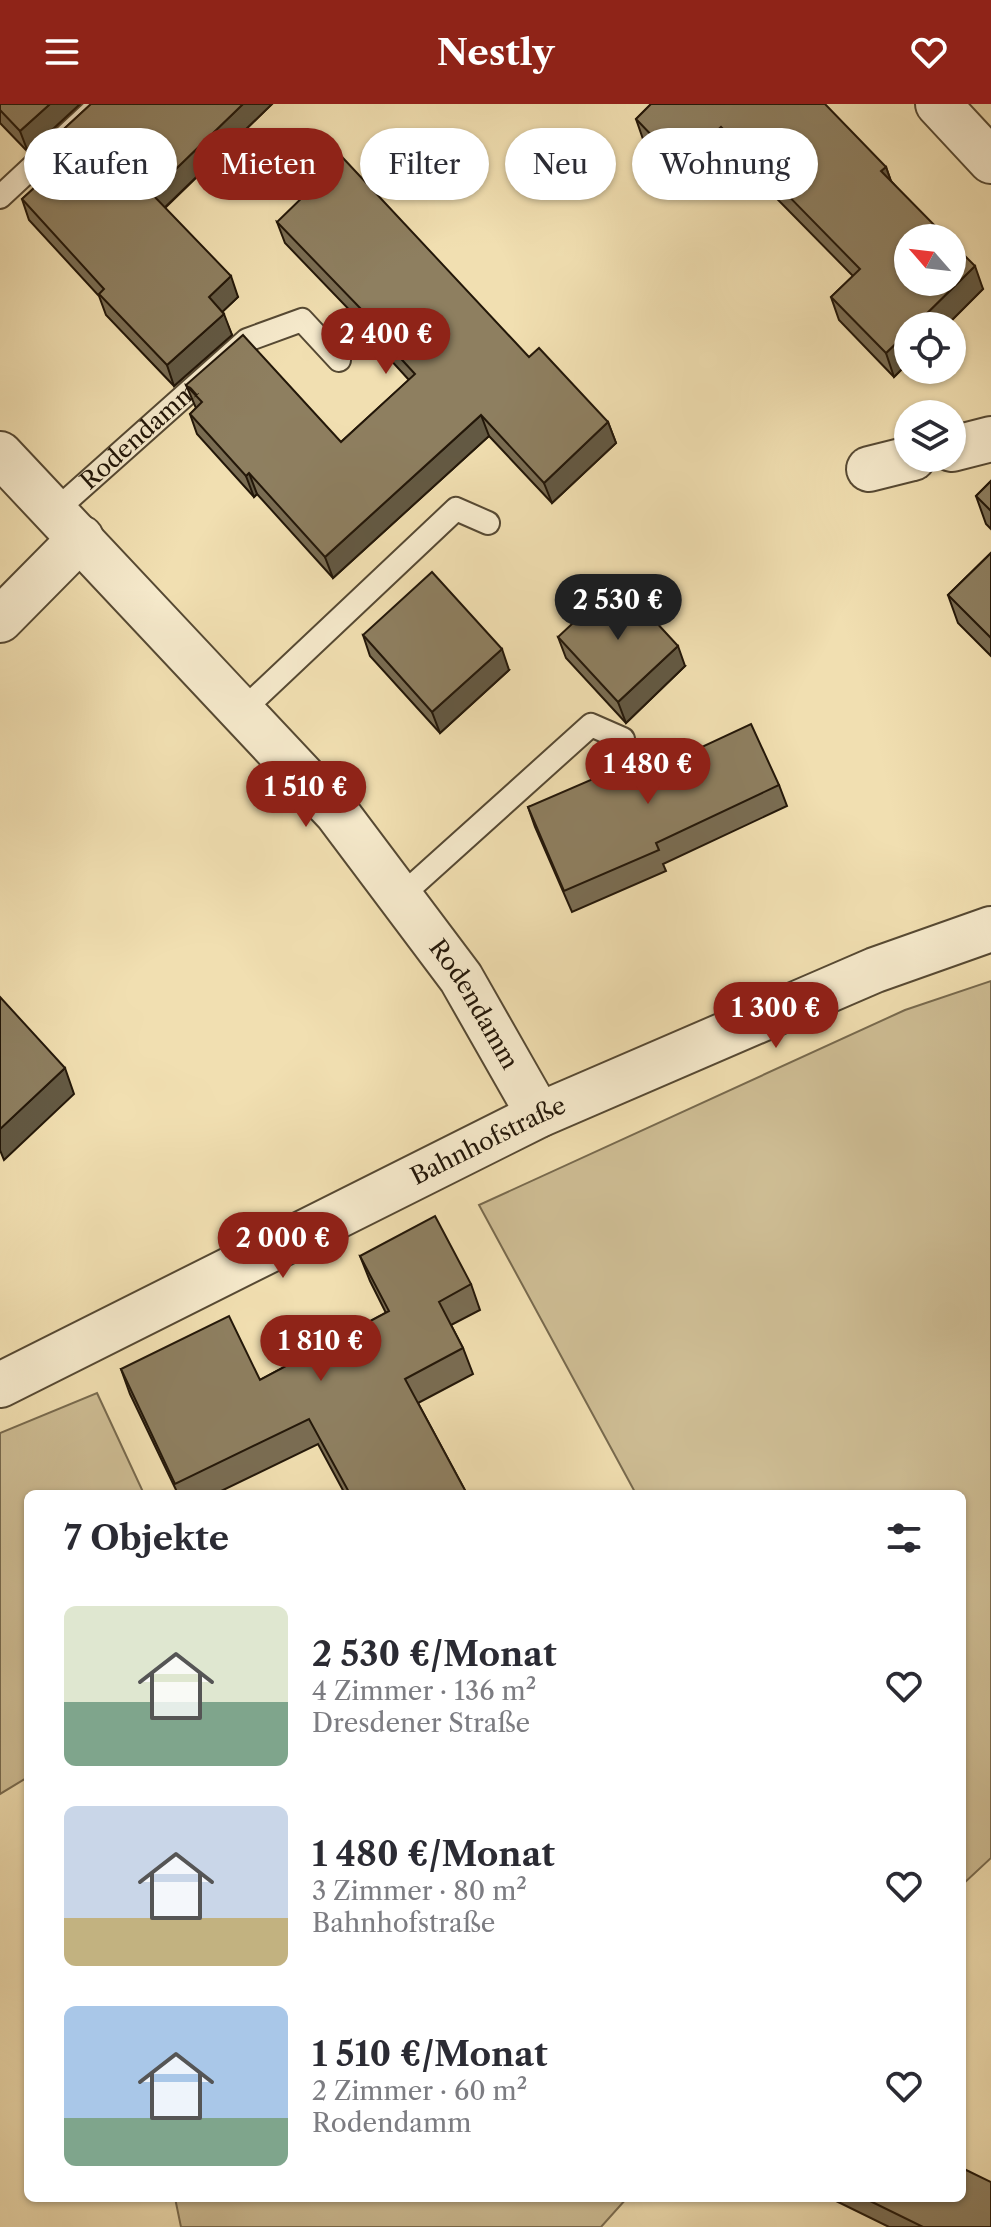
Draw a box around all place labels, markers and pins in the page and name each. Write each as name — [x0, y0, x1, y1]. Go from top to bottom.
pin: 2 400 € — [312, 308, 460, 376]
pin: 2 530 € — [544, 574, 692, 642]
pin: 1 480 € — [574, 738, 722, 806]
pin: 1 510 € — [232, 761, 380, 829]
pin: 1 300 € — [702, 982, 850, 1050]
pin: 2 000 € — [209, 1212, 357, 1280]
pin: 1 810 € — [247, 1315, 395, 1383]

